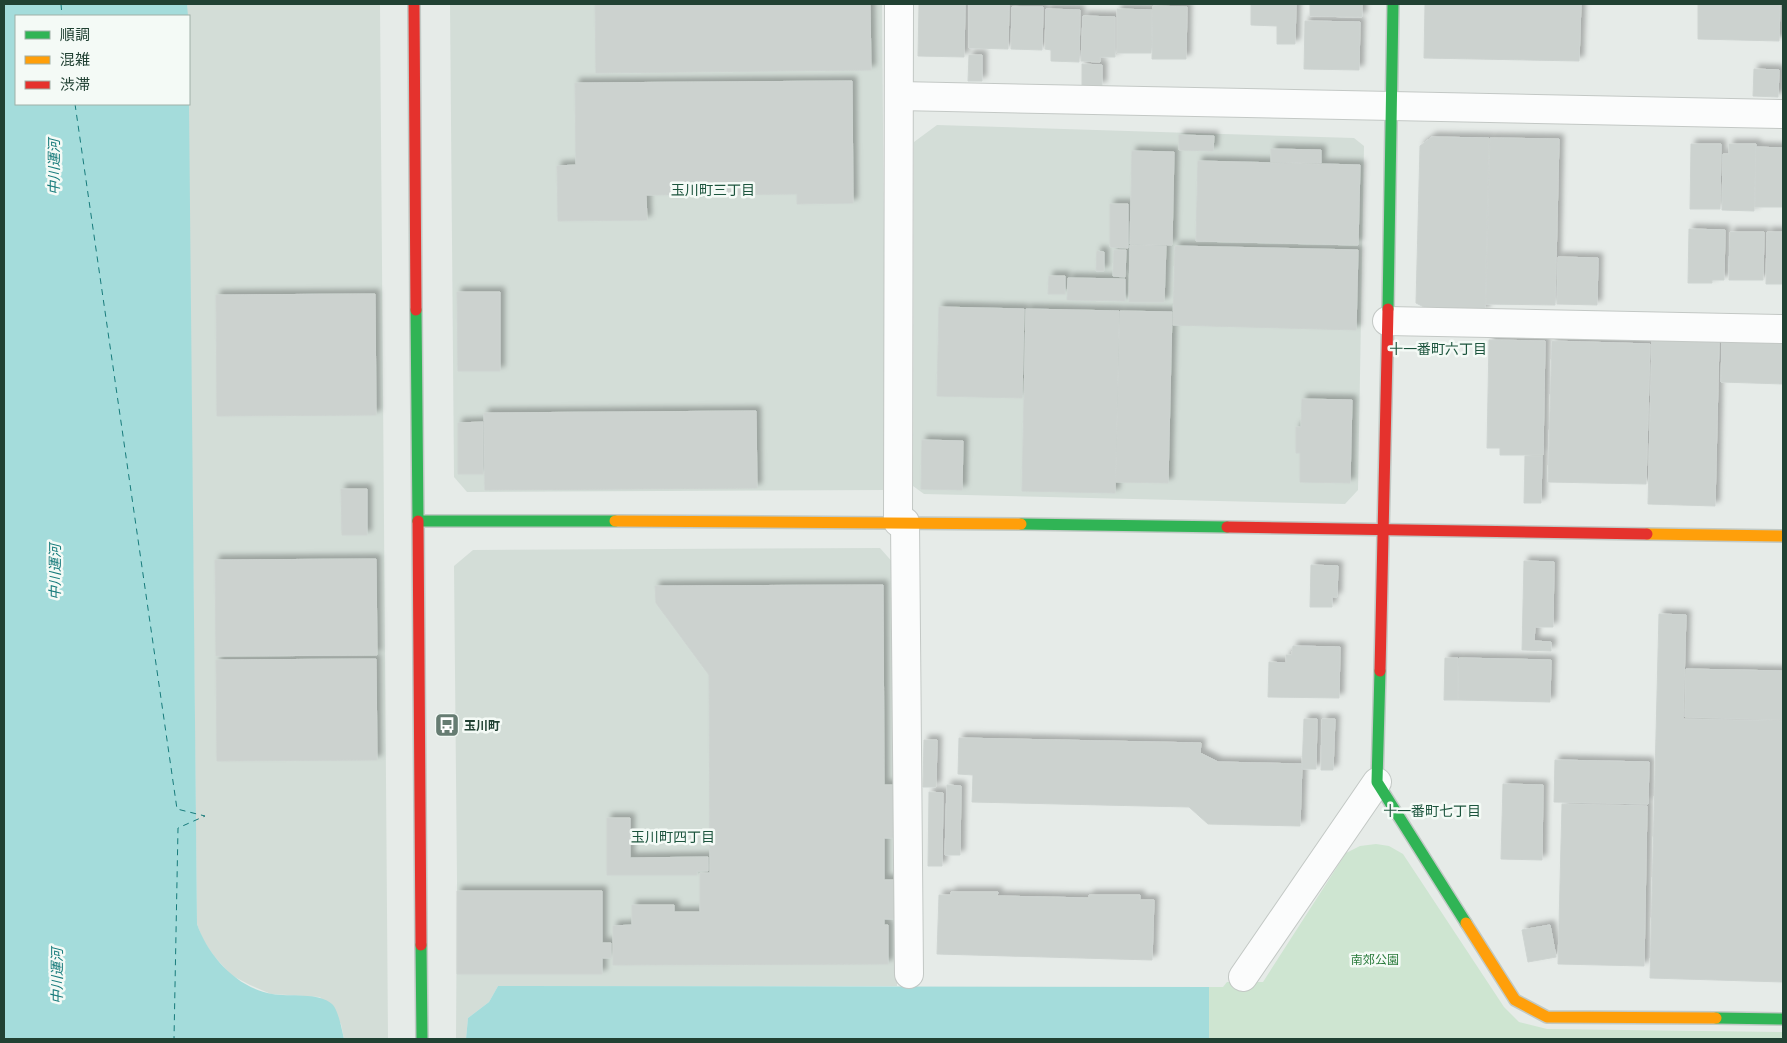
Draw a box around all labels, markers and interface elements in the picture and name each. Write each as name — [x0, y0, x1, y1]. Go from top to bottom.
legend — [15, 15, 190, 105]
text: 順調 — [60, 25, 90, 44]
text: 混雑 — [60, 50, 90, 69]
text: 渋滞 — [60, 75, 90, 94]
water label: 中川運河 — [45, 136, 63, 195]
district label: 玉川町三丁目 — [671, 181, 755, 199]
district label: 十一番町六丁目 — [1389, 340, 1487, 358]
water label: 中川運河 — [46, 541, 64, 600]
bus stop icon: 玉川町 — [434, 712, 460, 738]
place label: 玉川町 — [464, 718, 500, 733]
district label: 十一番町七丁目 — [1383, 802, 1481, 820]
district label: 玉川町四丁目 — [631, 828, 715, 846]
water label: 中川運河 — [48, 945, 66, 1004]
park label: 南郊公園 — [1351, 952, 1399, 967]

